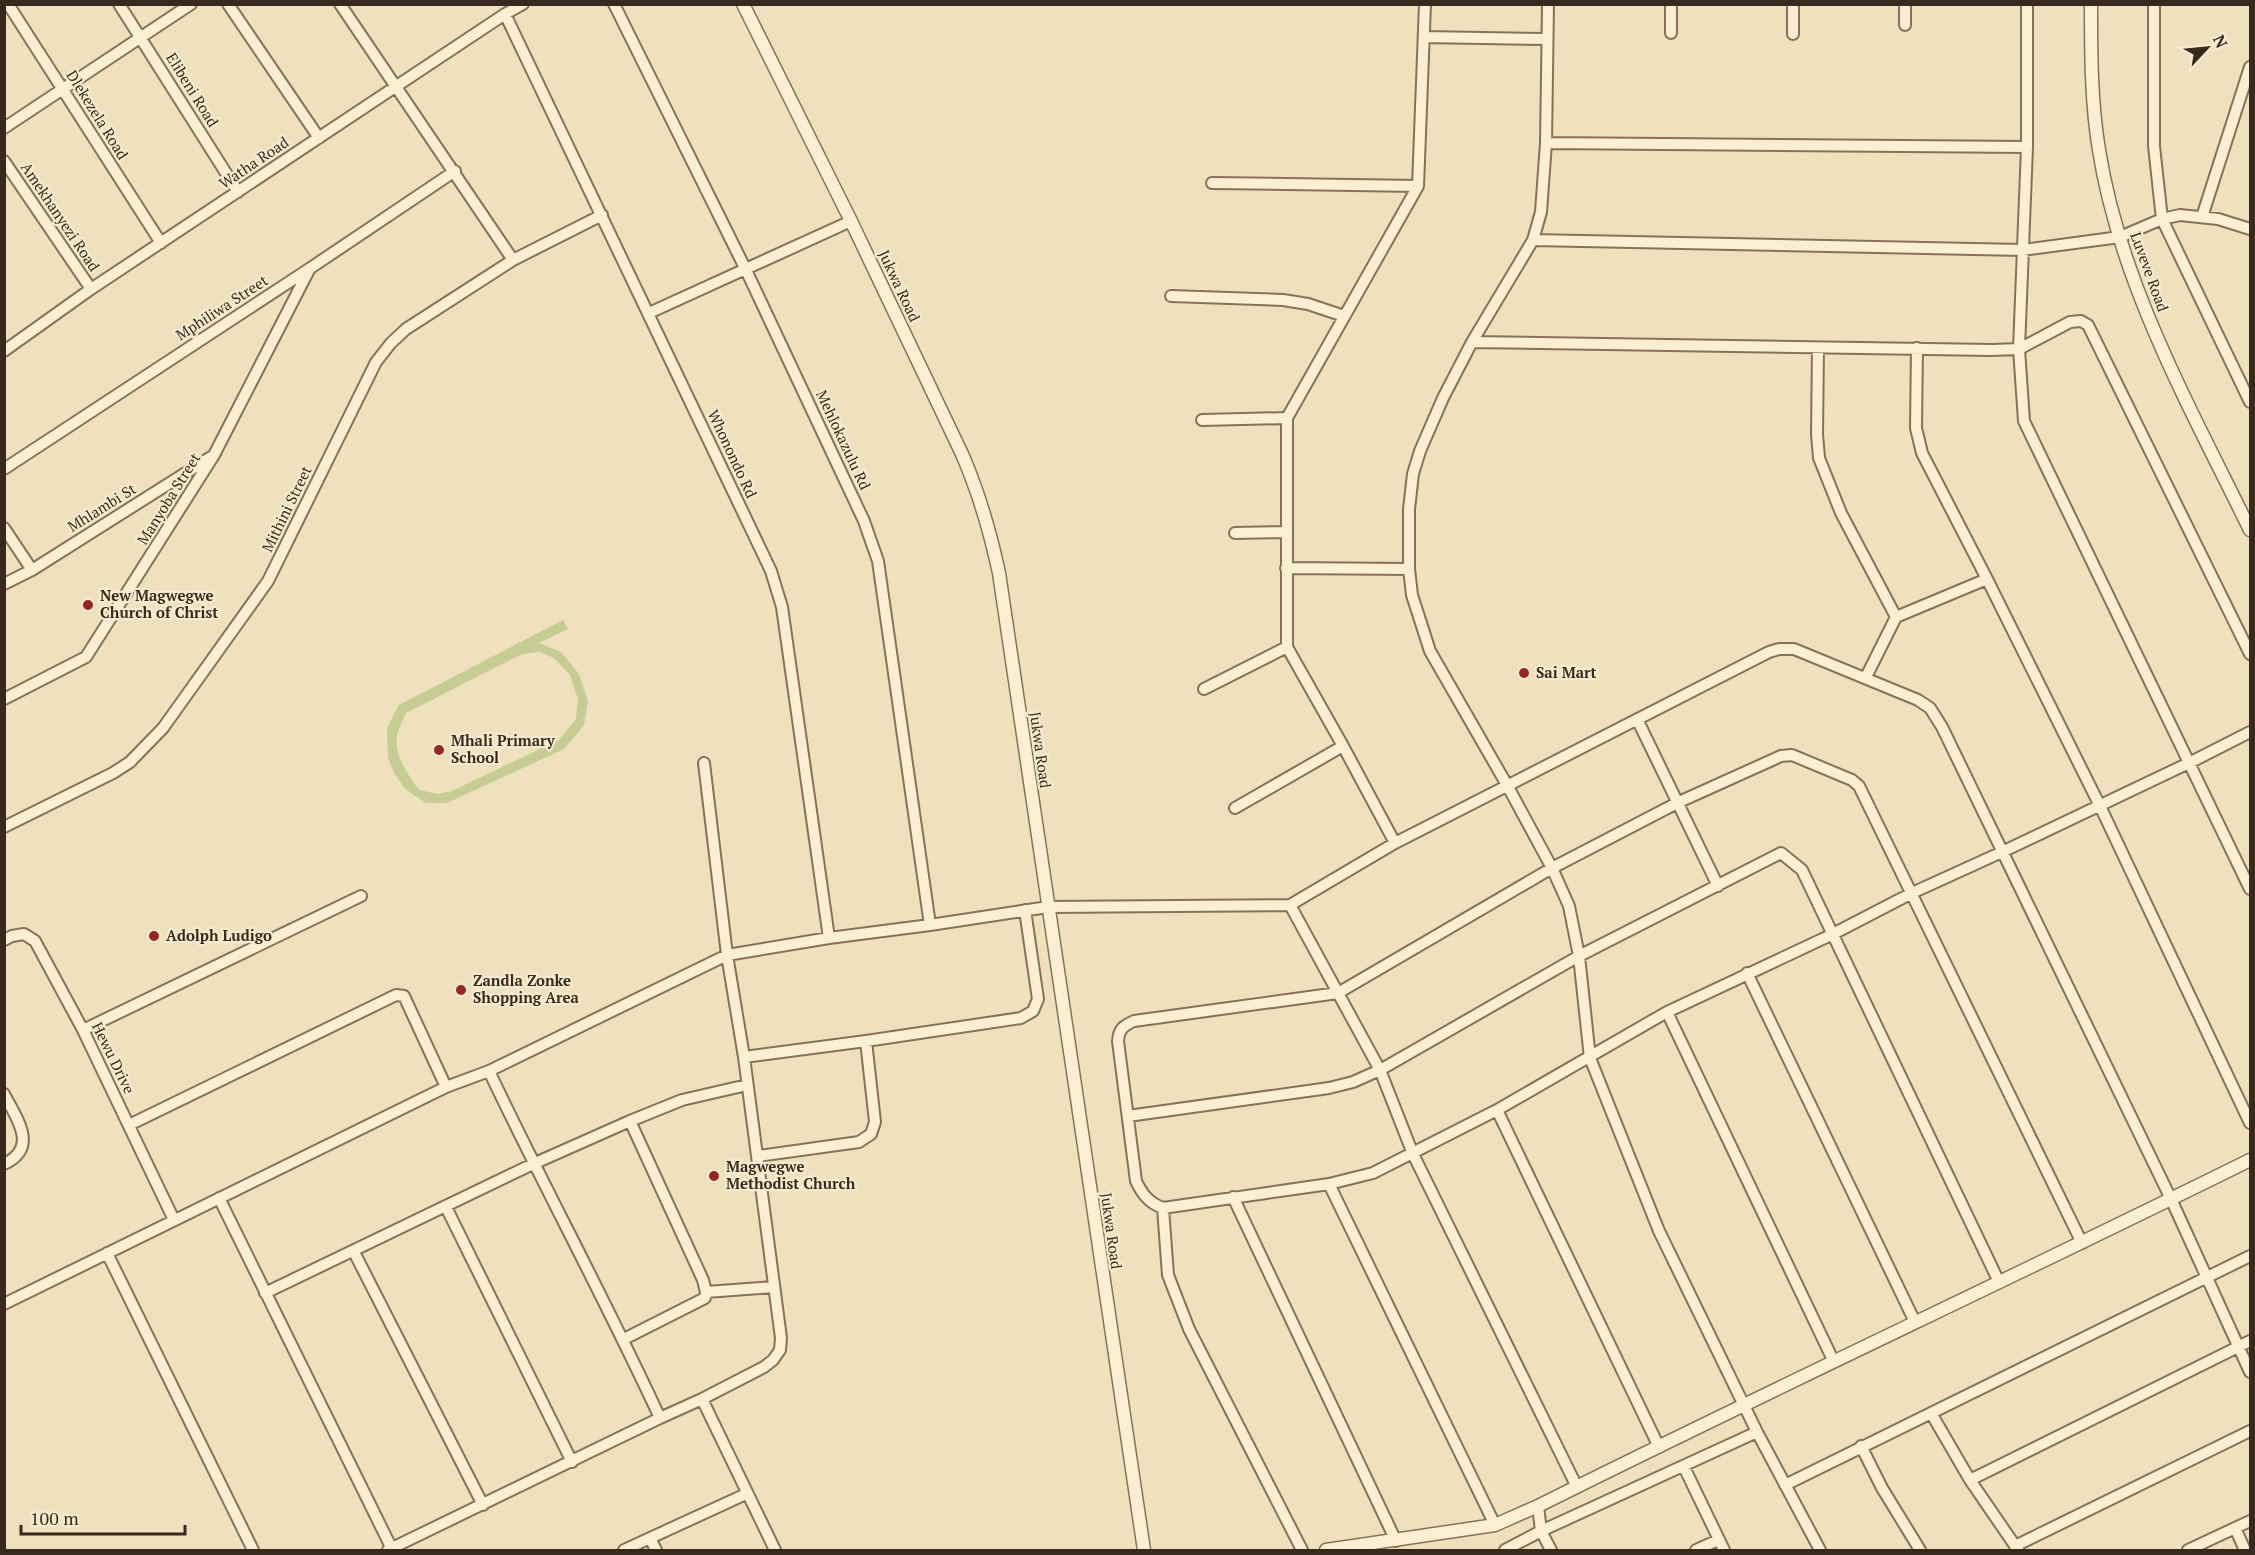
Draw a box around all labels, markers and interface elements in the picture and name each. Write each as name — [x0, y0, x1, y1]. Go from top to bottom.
north arrow — [2177, 18, 2237, 78]
text: N — [2208, 31, 2233, 52]
street label: Elibeni Road — [162, 49, 224, 130]
street label: Dlekezela Road — [62, 66, 133, 163]
street label: Watha Road — [215, 132, 292, 193]
street label: Amekhanyezi Road — [17, 158, 105, 275]
street label: Luveve Road — [2126, 229, 2174, 314]
street label: Jukwa Road — [875, 246, 925, 325]
street label: Mphiliwa Street — [172, 270, 272, 344]
street label: Mehlokazulu Rd — [812, 386, 876, 493]
street label: Whonondo Rd — [704, 406, 762, 501]
street label: Manyoba Street — [132, 448, 205, 548]
street label: Mithini Street — [257, 462, 316, 555]
street label: Mhlambi St — [64, 478, 140, 536]
place label: New Magwegwe Church of Christ — [100, 585, 218, 622]
marker: New Magwegwe Church of Christ — [81, 598, 95, 612]
place label: Sai Mart — [1536, 662, 1597, 682]
marker: Sai Mart — [1517, 666, 1531, 680]
street label: Jukwa Road — [1026, 710, 1056, 789]
place label: Mhali Primary School — [451, 730, 556, 767]
marker: Mhali Primary School — [432, 743, 446, 757]
place label: Adolph Ludigo — [166, 925, 272, 945]
marker: Adolph Ludigo — [147, 929, 161, 943]
place label: Zandla Zonke Shopping Area — [473, 970, 580, 1007]
marker: Zandla Zonke Shopping Area — [454, 983, 468, 997]
street label: Hewu Drive — [88, 1018, 140, 1097]
place label: Magwegwe Methodist Church — [726, 1156, 856, 1193]
marker: Magwegwe Methodist Church — [707, 1169, 721, 1183]
street label: Jukwa Road — [1097, 1191, 1127, 1270]
scale bar — [21, 1498, 184, 1536]
text: 100 m — [30, 1506, 79, 1530]

